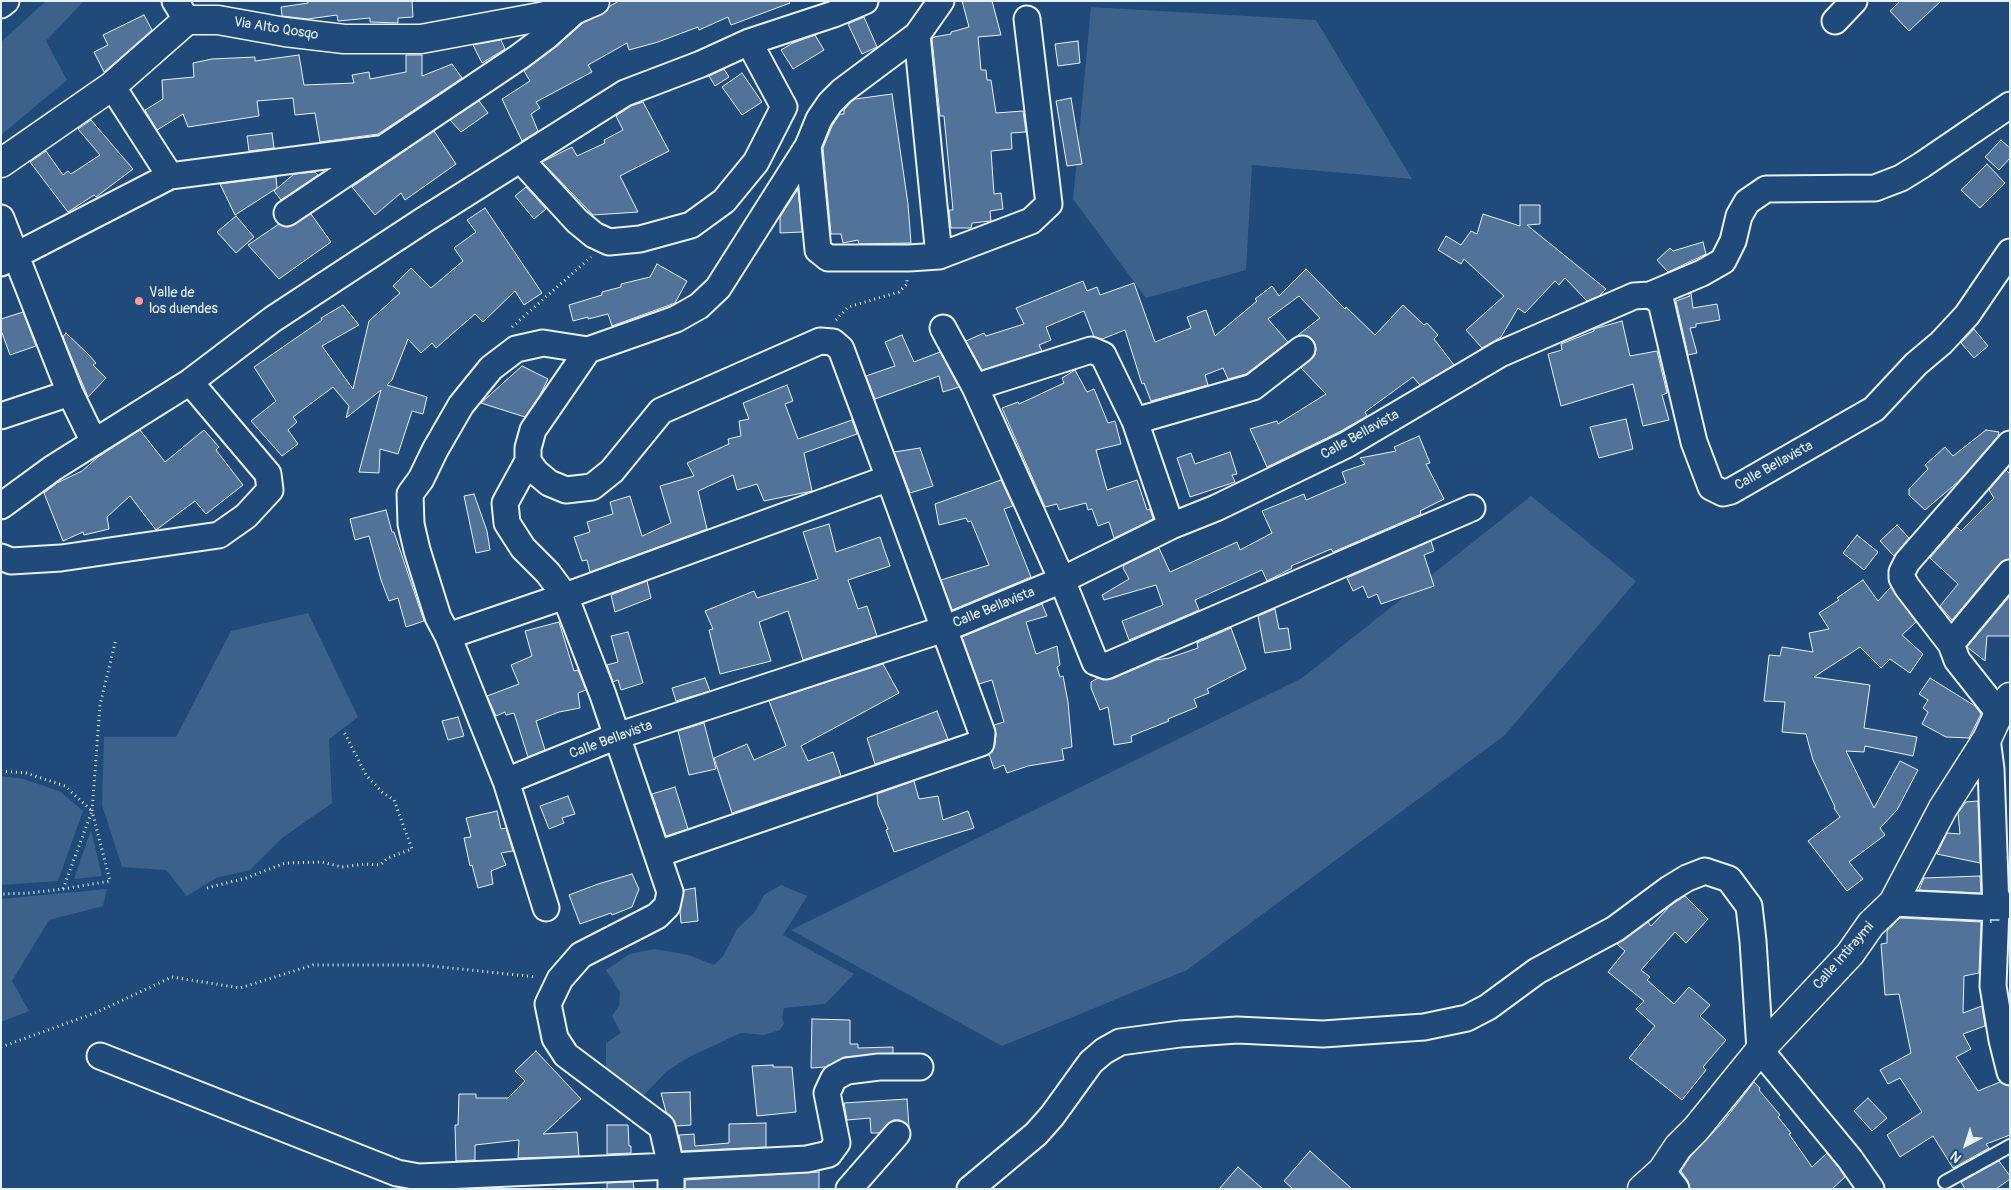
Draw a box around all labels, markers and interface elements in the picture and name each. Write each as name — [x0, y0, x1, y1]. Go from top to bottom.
street label: Via Alto Qosqo — [232, 14, 320, 44]
place label: Valle de los duendes — [149, 285, 218, 318]
marker: Valle de los duendes — [133, 295, 145, 307]
street label: Calle Bellavista — [1318, 407, 1402, 463]
street label: Calle Bellavista — [1732, 438, 1816, 494]
street label: Calle Bellavista — [951, 584, 1037, 632]
street label: Calle Bellavista — [567, 717, 655, 763]
street label: 1 — [1988, 918, 2004, 924]
street label: Calle Intiraymi — [1810, 919, 1878, 993]
north arrow — [1941, 1120, 1991, 1170]
text: N — [1947, 1147, 1965, 1166]

